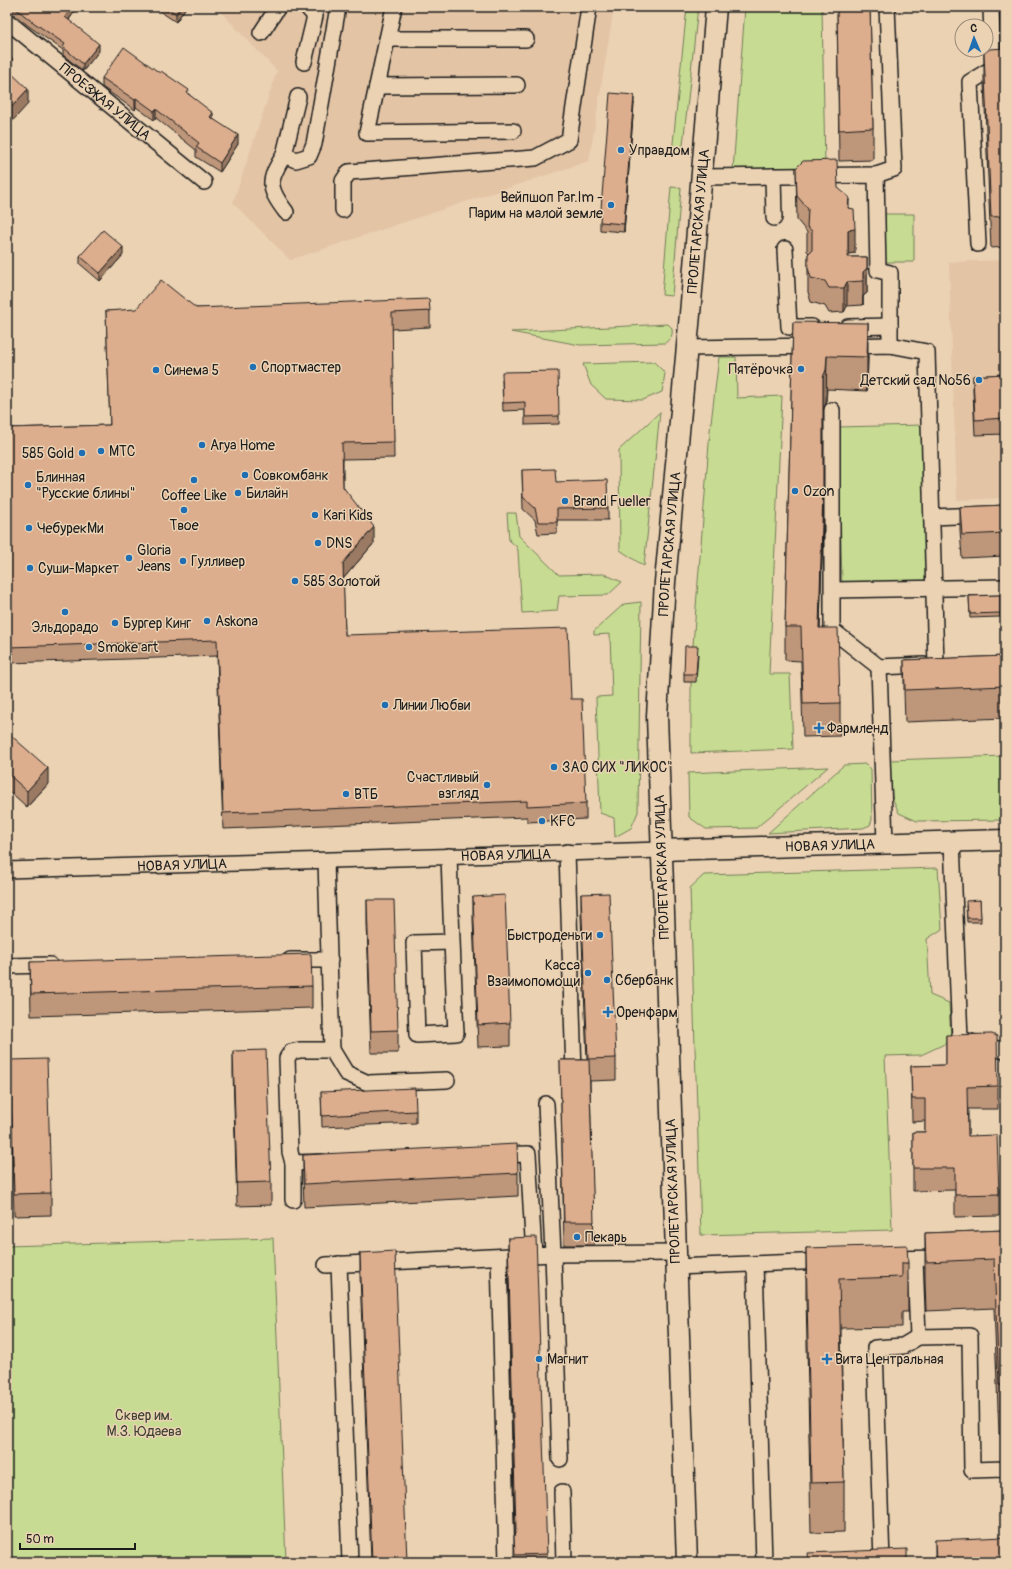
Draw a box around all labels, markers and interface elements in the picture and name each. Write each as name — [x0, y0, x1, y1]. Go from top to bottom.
north arrow — [954, 18, 994, 58]
text: С — [970, 22, 977, 35]
street label: ПРОЕЗЖАЯ УЛИЦА — [56, 59, 154, 144]
place label: Управдом — [629, 142, 690, 159]
marker: Управдом — [616, 145, 626, 155]
street label: ПРОЛЕТАРСКАЯ УЛИЦА — [683, 148, 712, 294]
place label: Вейпшоп Par.Im - Парим на малой земле — [469, 189, 603, 222]
marker: Вейпшоп Par.Im - Парим на малой земле — [606, 200, 616, 210]
place label: Спортмастер — [261, 359, 341, 376]
place label: Пятёрочка — [729, 361, 793, 378]
place label: Синема 5 — [164, 362, 219, 379]
marker: Спортмастер — [248, 362, 258, 372]
marker: Пятёрочка — [796, 364, 806, 374]
marker: Синема 5 — [151, 365, 161, 375]
place label: Детский сад №56 — [860, 372, 971, 389]
marker: Детский сад №56 — [974, 375, 984, 385]
place label: Arya Home — [210, 437, 275, 454]
marker: Arya Home — [197, 440, 207, 450]
place label: МТС — [109, 443, 136, 460]
place label: 585 Gold — [22, 445, 74, 462]
marker: МТС — [96, 446, 106, 456]
marker: 585 Gold — [77, 448, 87, 458]
place label: Совкомбанк — [253, 467, 329, 484]
place label: Блинная "Русские блины" — [36, 469, 136, 502]
marker: Совкомбанк — [240, 470, 250, 480]
street label: ПРОЛЕТАРСКАЯ УЛИЦА — [654, 471, 684, 617]
marker: Coffee Like — [189, 475, 199, 485]
marker: Блинная "Русские блины" — [23, 480, 33, 490]
place label: Ozon — [803, 483, 835, 500]
place label: Билайн — [246, 485, 288, 502]
marker: Ozon — [790, 486, 800, 496]
place label: Coffee Like — [161, 487, 227, 504]
marker: Билайн — [233, 488, 243, 498]
place label: Brand Fueller — [573, 493, 651, 510]
marker: Brand Fueller — [560, 496, 570, 506]
marker: Твое — [179, 505, 189, 515]
place label: Kari Kids — [323, 507, 373, 524]
marker: Kari Kids — [310, 510, 320, 520]
place label: Твое — [169, 517, 199, 534]
place label: ЧебурекМи — [37, 520, 103, 537]
marker: ЧебурекМи — [24, 523, 34, 533]
place label: DNS — [326, 535, 352, 552]
marker: DNS — [313, 538, 323, 548]
place label: Gloria Jeans — [137, 542, 171, 575]
marker: Gloria Jeans — [124, 553, 134, 563]
place label: Гулливер — [191, 553, 245, 570]
marker: Гулливер — [178, 556, 188, 566]
place label: Суши-Маркет — [38, 560, 119, 577]
marker: Суши-Маркет — [25, 563, 35, 573]
place label: 585 Золотой — [303, 573, 380, 590]
marker: 585 Золотой — [290, 576, 300, 586]
marker: Эльдорадо — [60, 607, 70, 617]
place label: Askona — [215, 613, 258, 630]
place label: Бургер Кинг — [123, 615, 192, 632]
marker: Askona — [202, 616, 212, 626]
marker: Бургер Кинг — [110, 618, 120, 628]
place label: Эльдорадо — [31, 619, 99, 636]
place label: Smoke art — [97, 639, 158, 656]
marker: Smoke art — [84, 642, 94, 652]
place label: Линии Любви — [392, 697, 470, 714]
marker: Линии Любви — [380, 700, 390, 710]
place label: Фармленд — [827, 720, 889, 737]
marker: Фармленд — [814, 723, 824, 733]
place label: ЗАО СИХ "ЛИКОС" — [562, 759, 673, 776]
marker: ЗАО СИХ "ЛИКОС" — [549, 762, 559, 772]
place label: Счастливый взгляд — [407, 769, 480, 802]
marker: Счастливый взгляд — [482, 780, 492, 790]
place label: ВТБ — [354, 786, 378, 803]
marker: ВТБ — [341, 789, 351, 799]
street label: ПРОЛЕТАРСКАЯ УЛИЦА — [651, 794, 673, 940]
place label: KFC — [550, 813, 576, 830]
marker: KFC — [537, 816, 547, 826]
street label: НОВАЯ УЛИЦА — [785, 835, 875, 855]
street label: НОВАЯ УЛИЦА — [460, 845, 551, 865]
street label: НОВАЯ УЛИЦА — [137, 855, 227, 875]
place label: Быстроденьги — [507, 927, 592, 944]
marker: Быстроденьги — [595, 930, 605, 940]
place label: Касса Взаимопомощи — [487, 957, 580, 990]
marker: Касса Взаимопомощи — [583, 968, 593, 978]
place label: Сбербанк — [615, 972, 674, 989]
marker: Сбербанк — [602, 975, 612, 985]
place label: Оренфарм — [616, 1004, 678, 1021]
marker: Оренфарм — [603, 1007, 613, 1017]
street label: ПРОЛЕТАРСКАЯ УЛИЦА — [662, 1118, 684, 1264]
place label: Пекарь — [585, 1229, 627, 1246]
marker: Пекарь — [572, 1232, 582, 1242]
place label: Магнит — [547, 1351, 589, 1368]
place label: Вита Центральная — [835, 1351, 944, 1368]
marker: Магнит — [534, 1354, 544, 1364]
marker: Вита Центральная — [822, 1354, 832, 1364]
park label: Сквер им. М.З. Юдаева — [107, 1407, 181, 1440]
scale bar — [20, 1525, 135, 1551]
text: 50 m — [26, 1532, 54, 1547]

